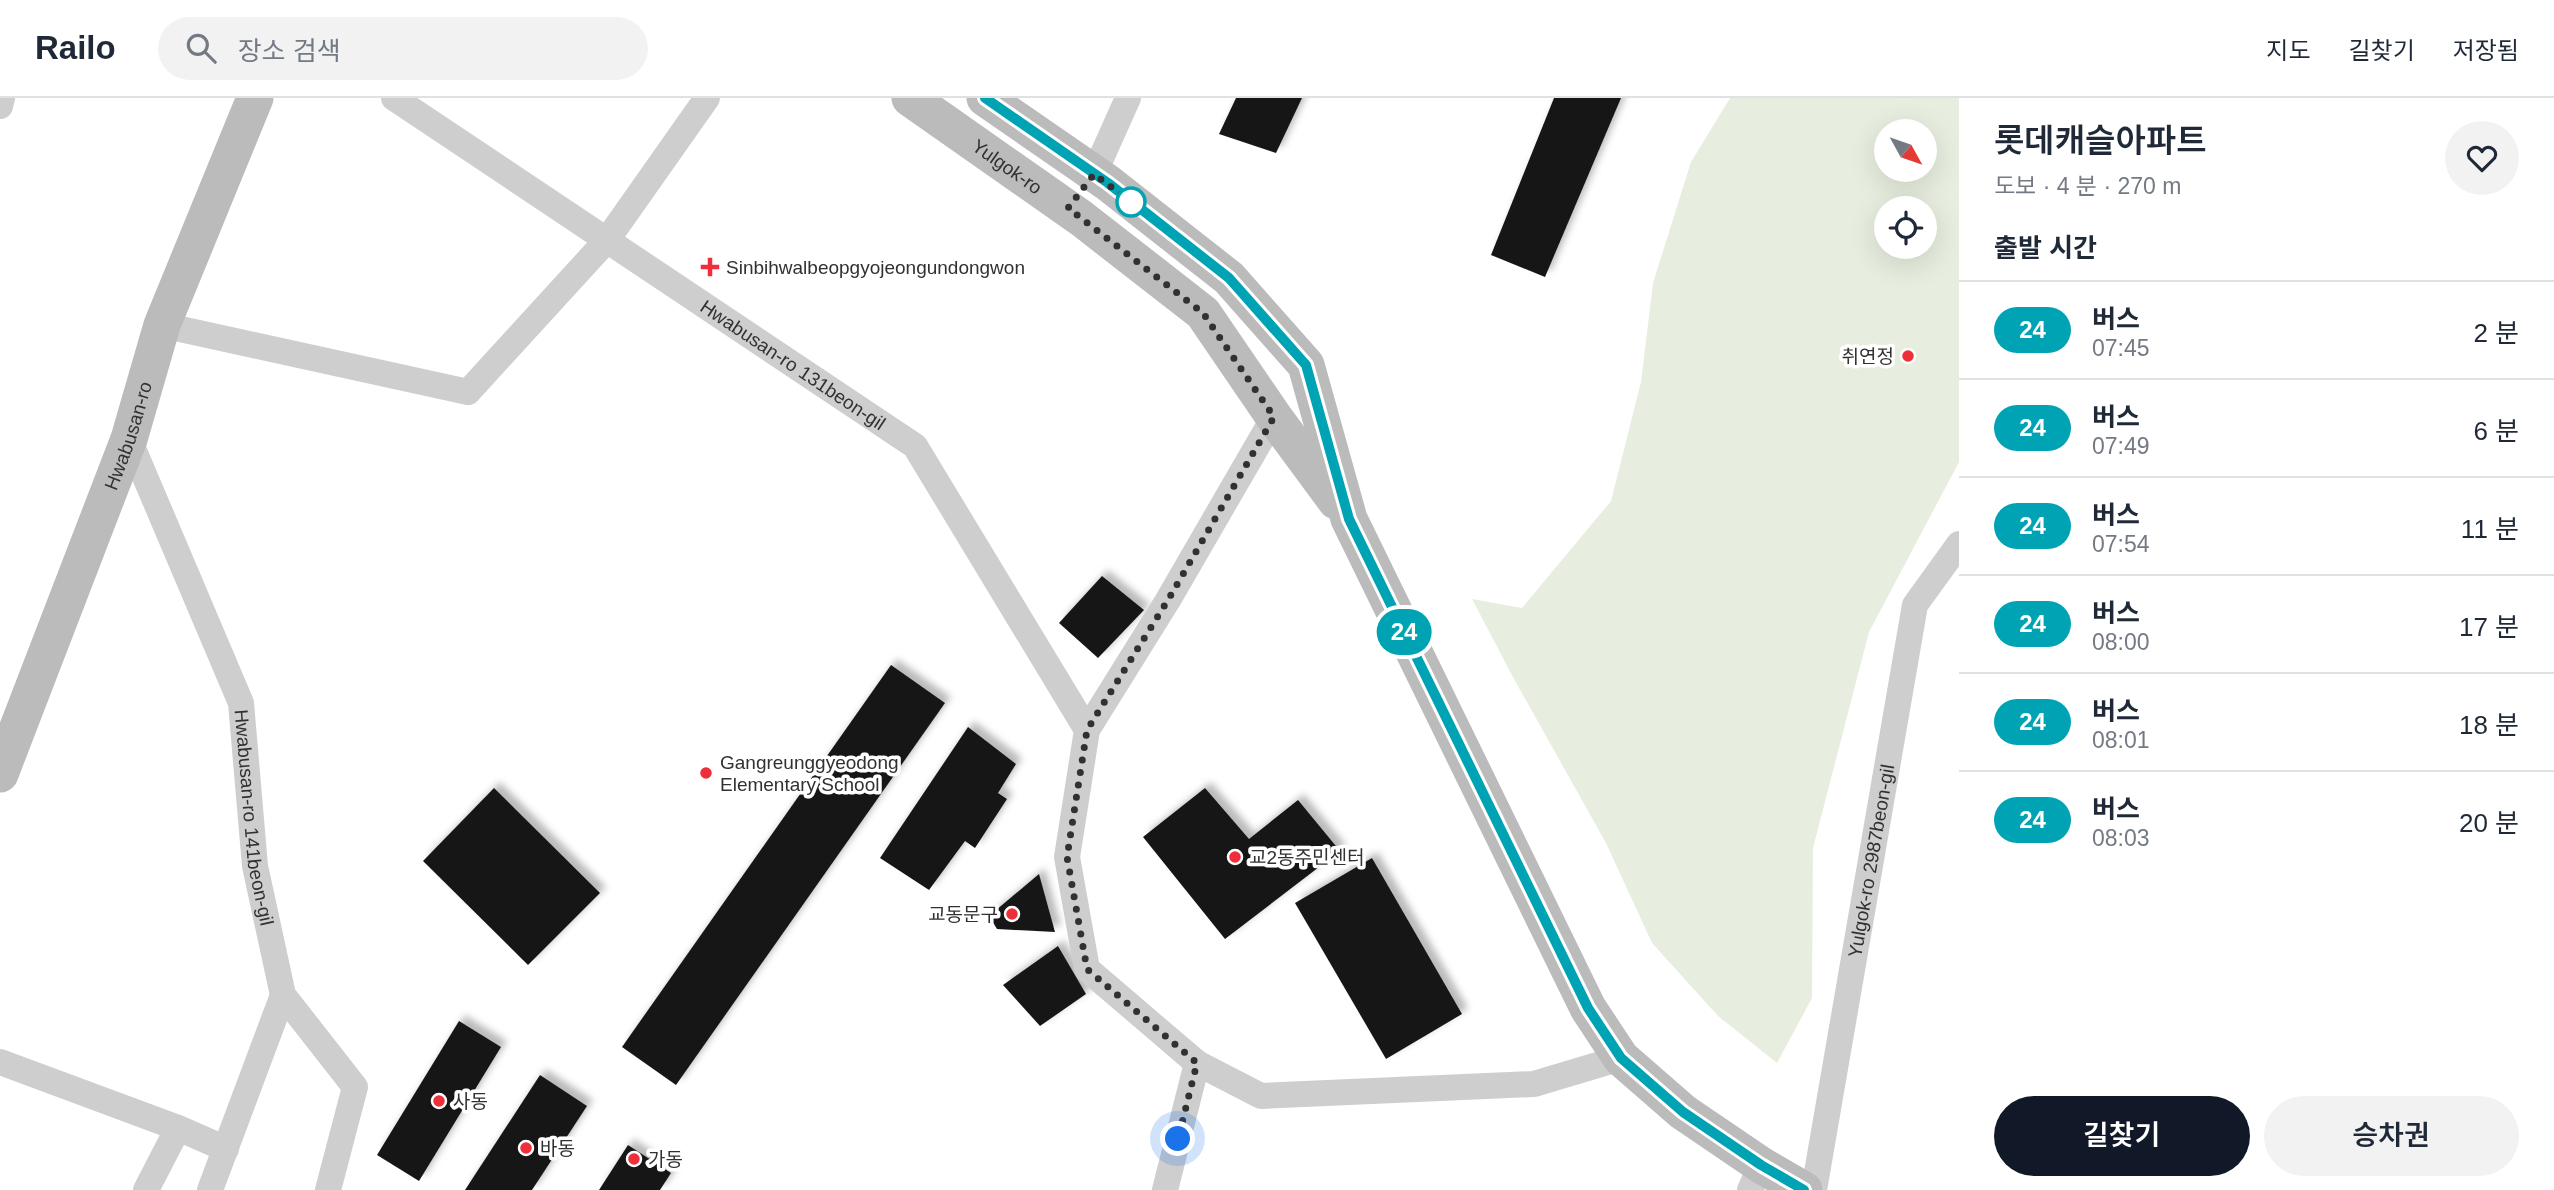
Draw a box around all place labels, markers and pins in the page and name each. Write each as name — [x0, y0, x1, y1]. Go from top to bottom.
unlabelled marker — [1116, 187, 1146, 217]
marker: Sinbihwalbeopgyojeongundongwon — [700, 257, 720, 277]
place label: Sinbihwalbeopgyojeongundongwon — [726, 257, 1025, 278]
place label: 취연정 — [1842, 346, 1894, 367]
marker: 취연정 — [1900, 348, 1916, 364]
place label: Gangreunggyeodong Elementary School — [720, 752, 899, 795]
marker: Gangreunggyeodong Elementary School — [698, 765, 714, 781]
place label: 교2동주민센터 — [1249, 847, 1364, 868]
marker: 교2동주민센터 — [1227, 849, 1243, 865]
place label: 교동문구 — [928, 904, 998, 925]
marker: 교동문구 — [1004, 906, 1020, 922]
place label: 사동 — [453, 1091, 488, 1112]
marker: 사동 — [431, 1093, 447, 1109]
place label: 바동 — [540, 1138, 575, 1159]
marker: 바동 — [518, 1140, 534, 1156]
place label: 가동 — [648, 1149, 683, 1170]
marker: 가동 — [626, 1151, 642, 1167]

